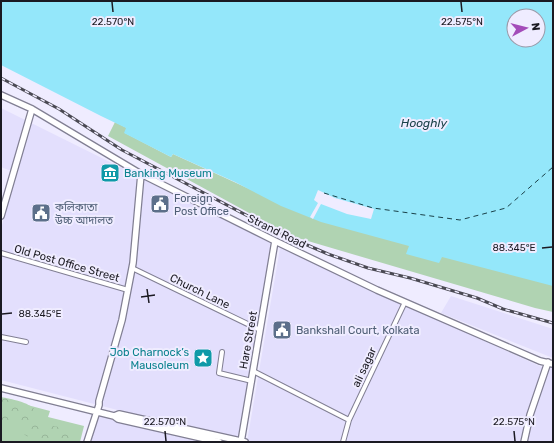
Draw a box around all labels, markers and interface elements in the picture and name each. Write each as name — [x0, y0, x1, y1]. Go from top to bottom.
north arrow — [506, 8, 546, 48]
text: 22.570°N — [92, 16, 134, 28]
text: 22.575°N — [441, 16, 483, 28]
text: N — [528, 22, 542, 32]
water label: Hooghly — [401, 116, 448, 130]
museum icon: Banking Museum — [99, 162, 121, 184]
place label: Banking Museum — [124, 167, 212, 180]
place label: Foreign Post Office — [174, 192, 229, 218]
public building icon: Foreign Post Office — [149, 193, 171, 215]
place label: কলিকাতা উচ্চ আদালত — [54, 201, 113, 227]
public building icon: কলিকাতা উচ্চ আদালত — [30, 202, 52, 224]
street label: Strand Road — [245, 212, 308, 251]
street label: Old Post Office Street — [13, 242, 122, 285]
text: 88.345°E — [492, 242, 536, 254]
street label: Church Lane — [168, 271, 232, 312]
text: 88.345°E — [18, 308, 62, 320]
street label: Hare Street — [237, 309, 260, 370]
public building icon: Bankshall Court, Kolkata — [271, 319, 293, 341]
place label: Bankshall Court, Kolkata — [296, 324, 419, 337]
street label: ali sagar — [350, 344, 380, 389]
place label: Job Charnock’s Mausoleum — [110, 346, 189, 372]
place icon: Job Charnock’s Mausoleum — [192, 347, 214, 369]
text: 22.570°N — [144, 416, 186, 428]
text: 22.575°N — [493, 416, 535, 428]

